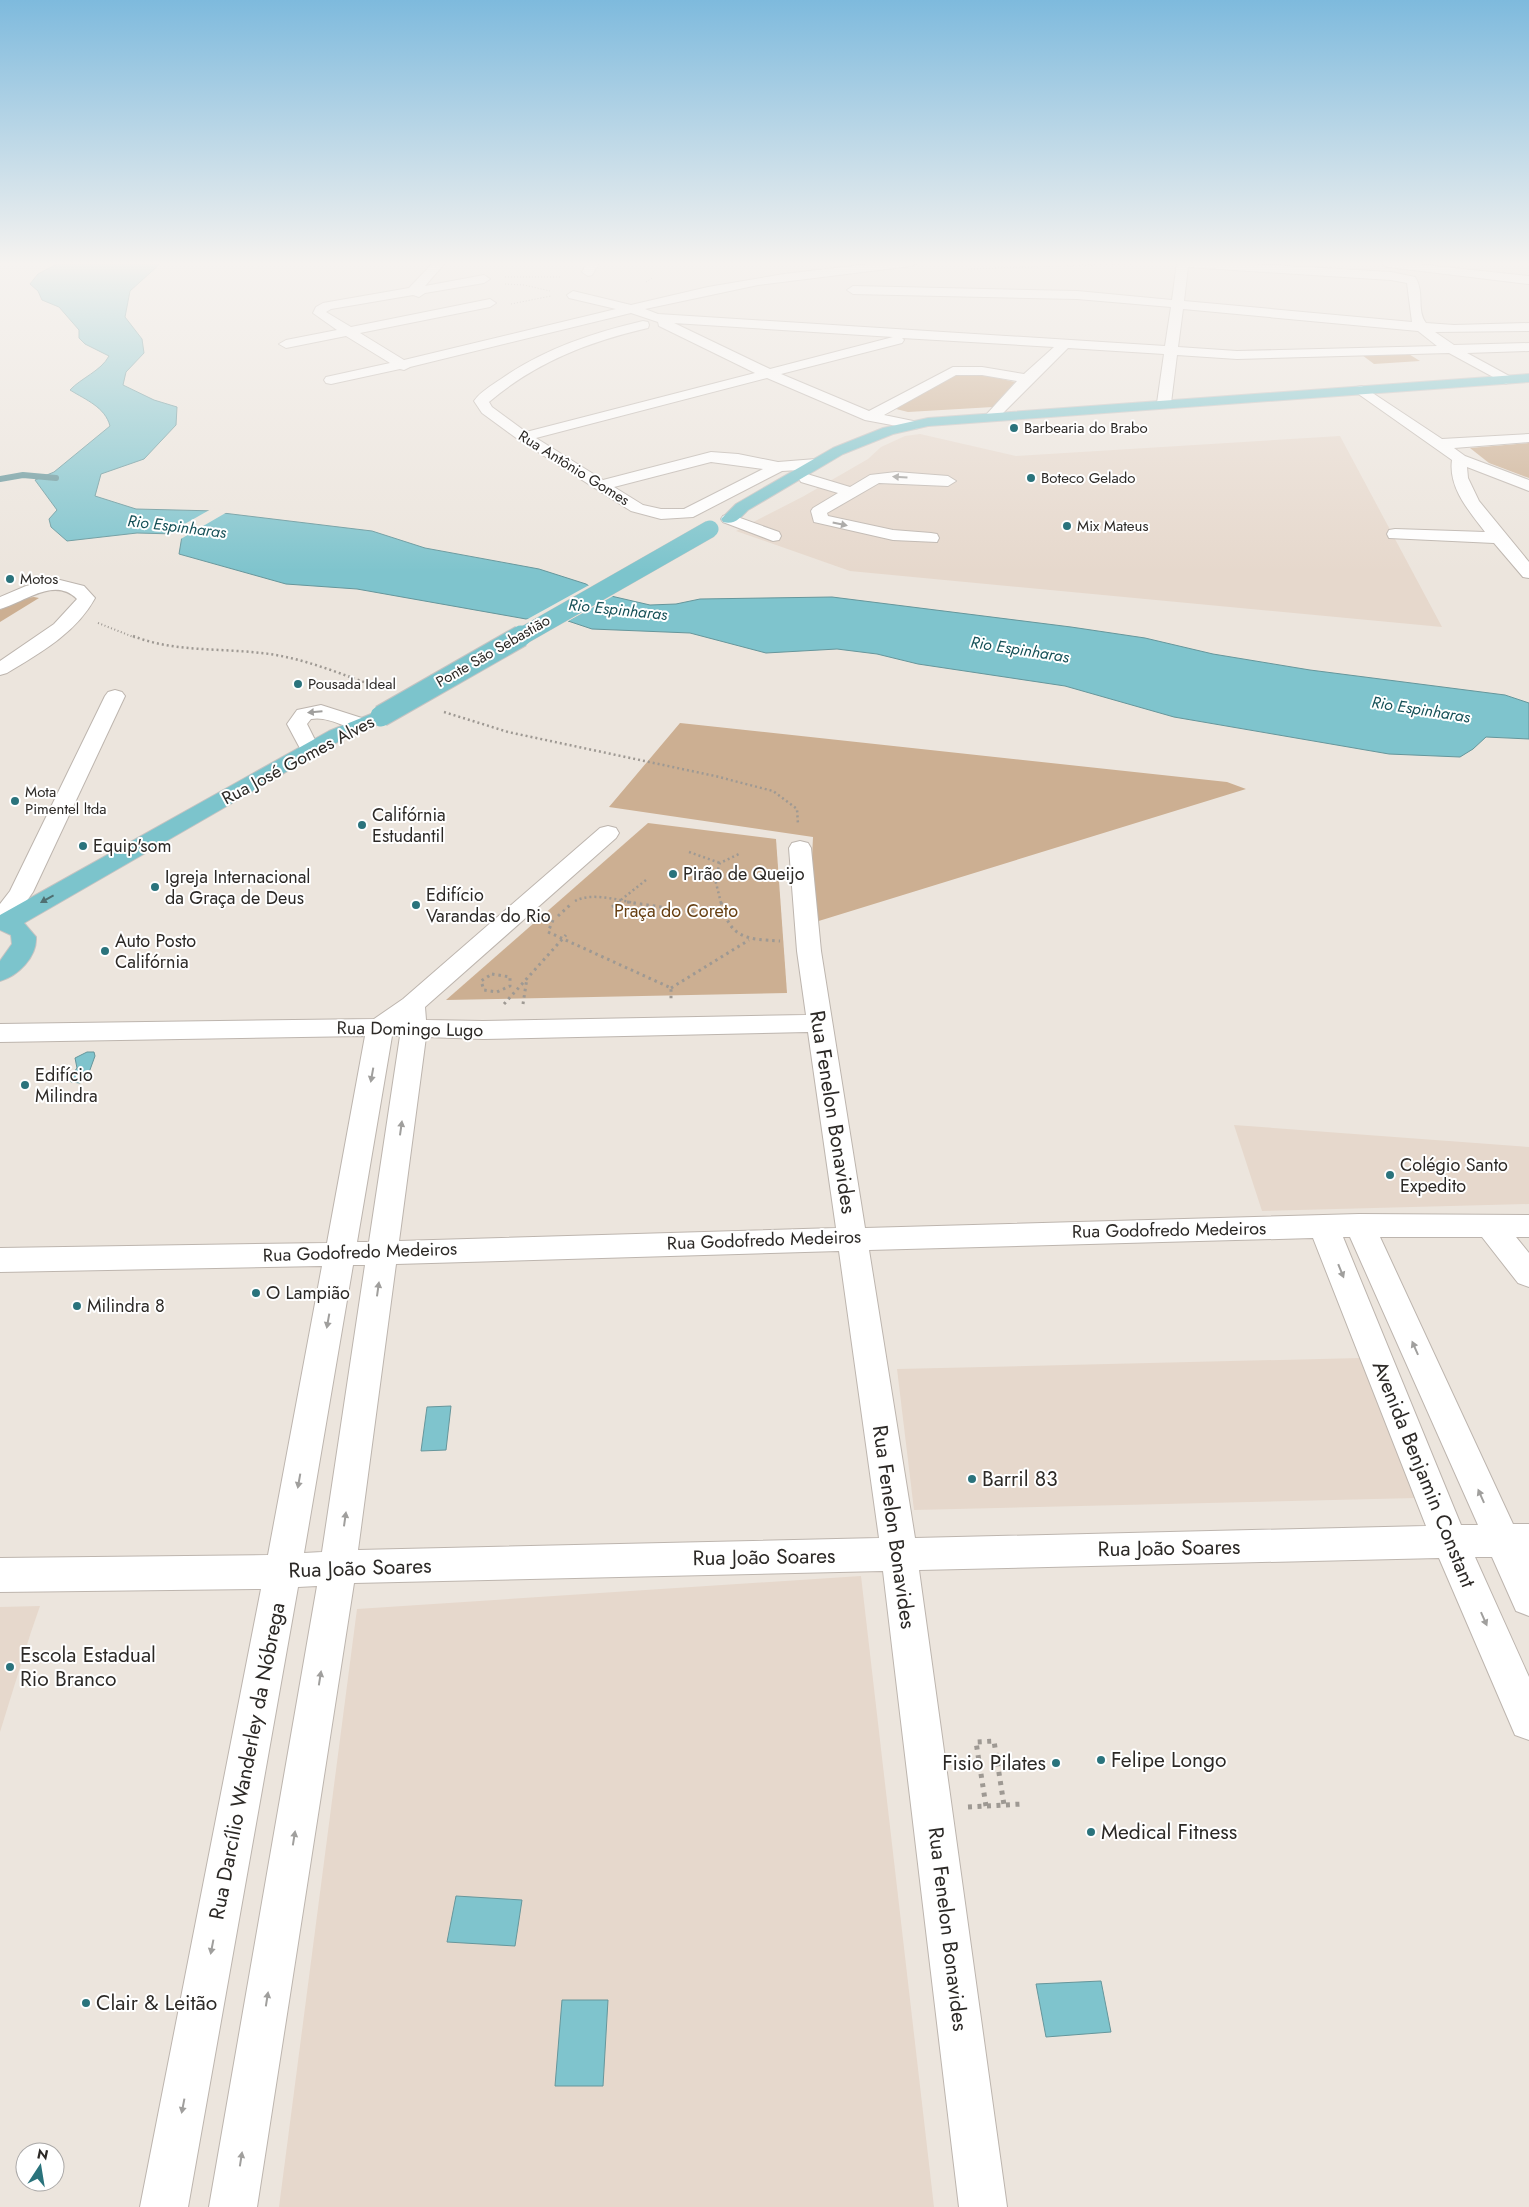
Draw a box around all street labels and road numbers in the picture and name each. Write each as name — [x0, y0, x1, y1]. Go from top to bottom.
street label: Rua Antônio Gomes — [514, 425, 634, 511]
street label: Ponte São Sebastião — [432, 609, 554, 693]
street label: Rua José Gomes Alves — [217, 709, 379, 811]
street label: Rua Fenelon Bonavides — [802, 1008, 864, 1216]
street label: Rua Domingo Lugo — [336, 1015, 484, 1043]
street label: Rua Godofredo Medeiros — [1072, 1215, 1266, 1245]
street label: Rua Godofredo Medeiros — [666, 1224, 862, 1256]
street label: Rua Godofredo Medeiros — [262, 1236, 458, 1268]
street label: Avenida Benjamin Constant — [1365, 1356, 1483, 1592]
street label: Rua Fenelon Bonavides — [865, 1423, 923, 1631]
street label: Rua João Soares — [1097, 1532, 1241, 1564]
street label: Rua João Soares — [692, 1541, 836, 1573]
street label: Rua João Soares — [288, 1551, 432, 1585]
street label: Rua Darcílio Wanderley da Nóbrega — [202, 1600, 292, 1922]
street label: Rua Fenelon Bonavides — [921, 1825, 975, 2033]

